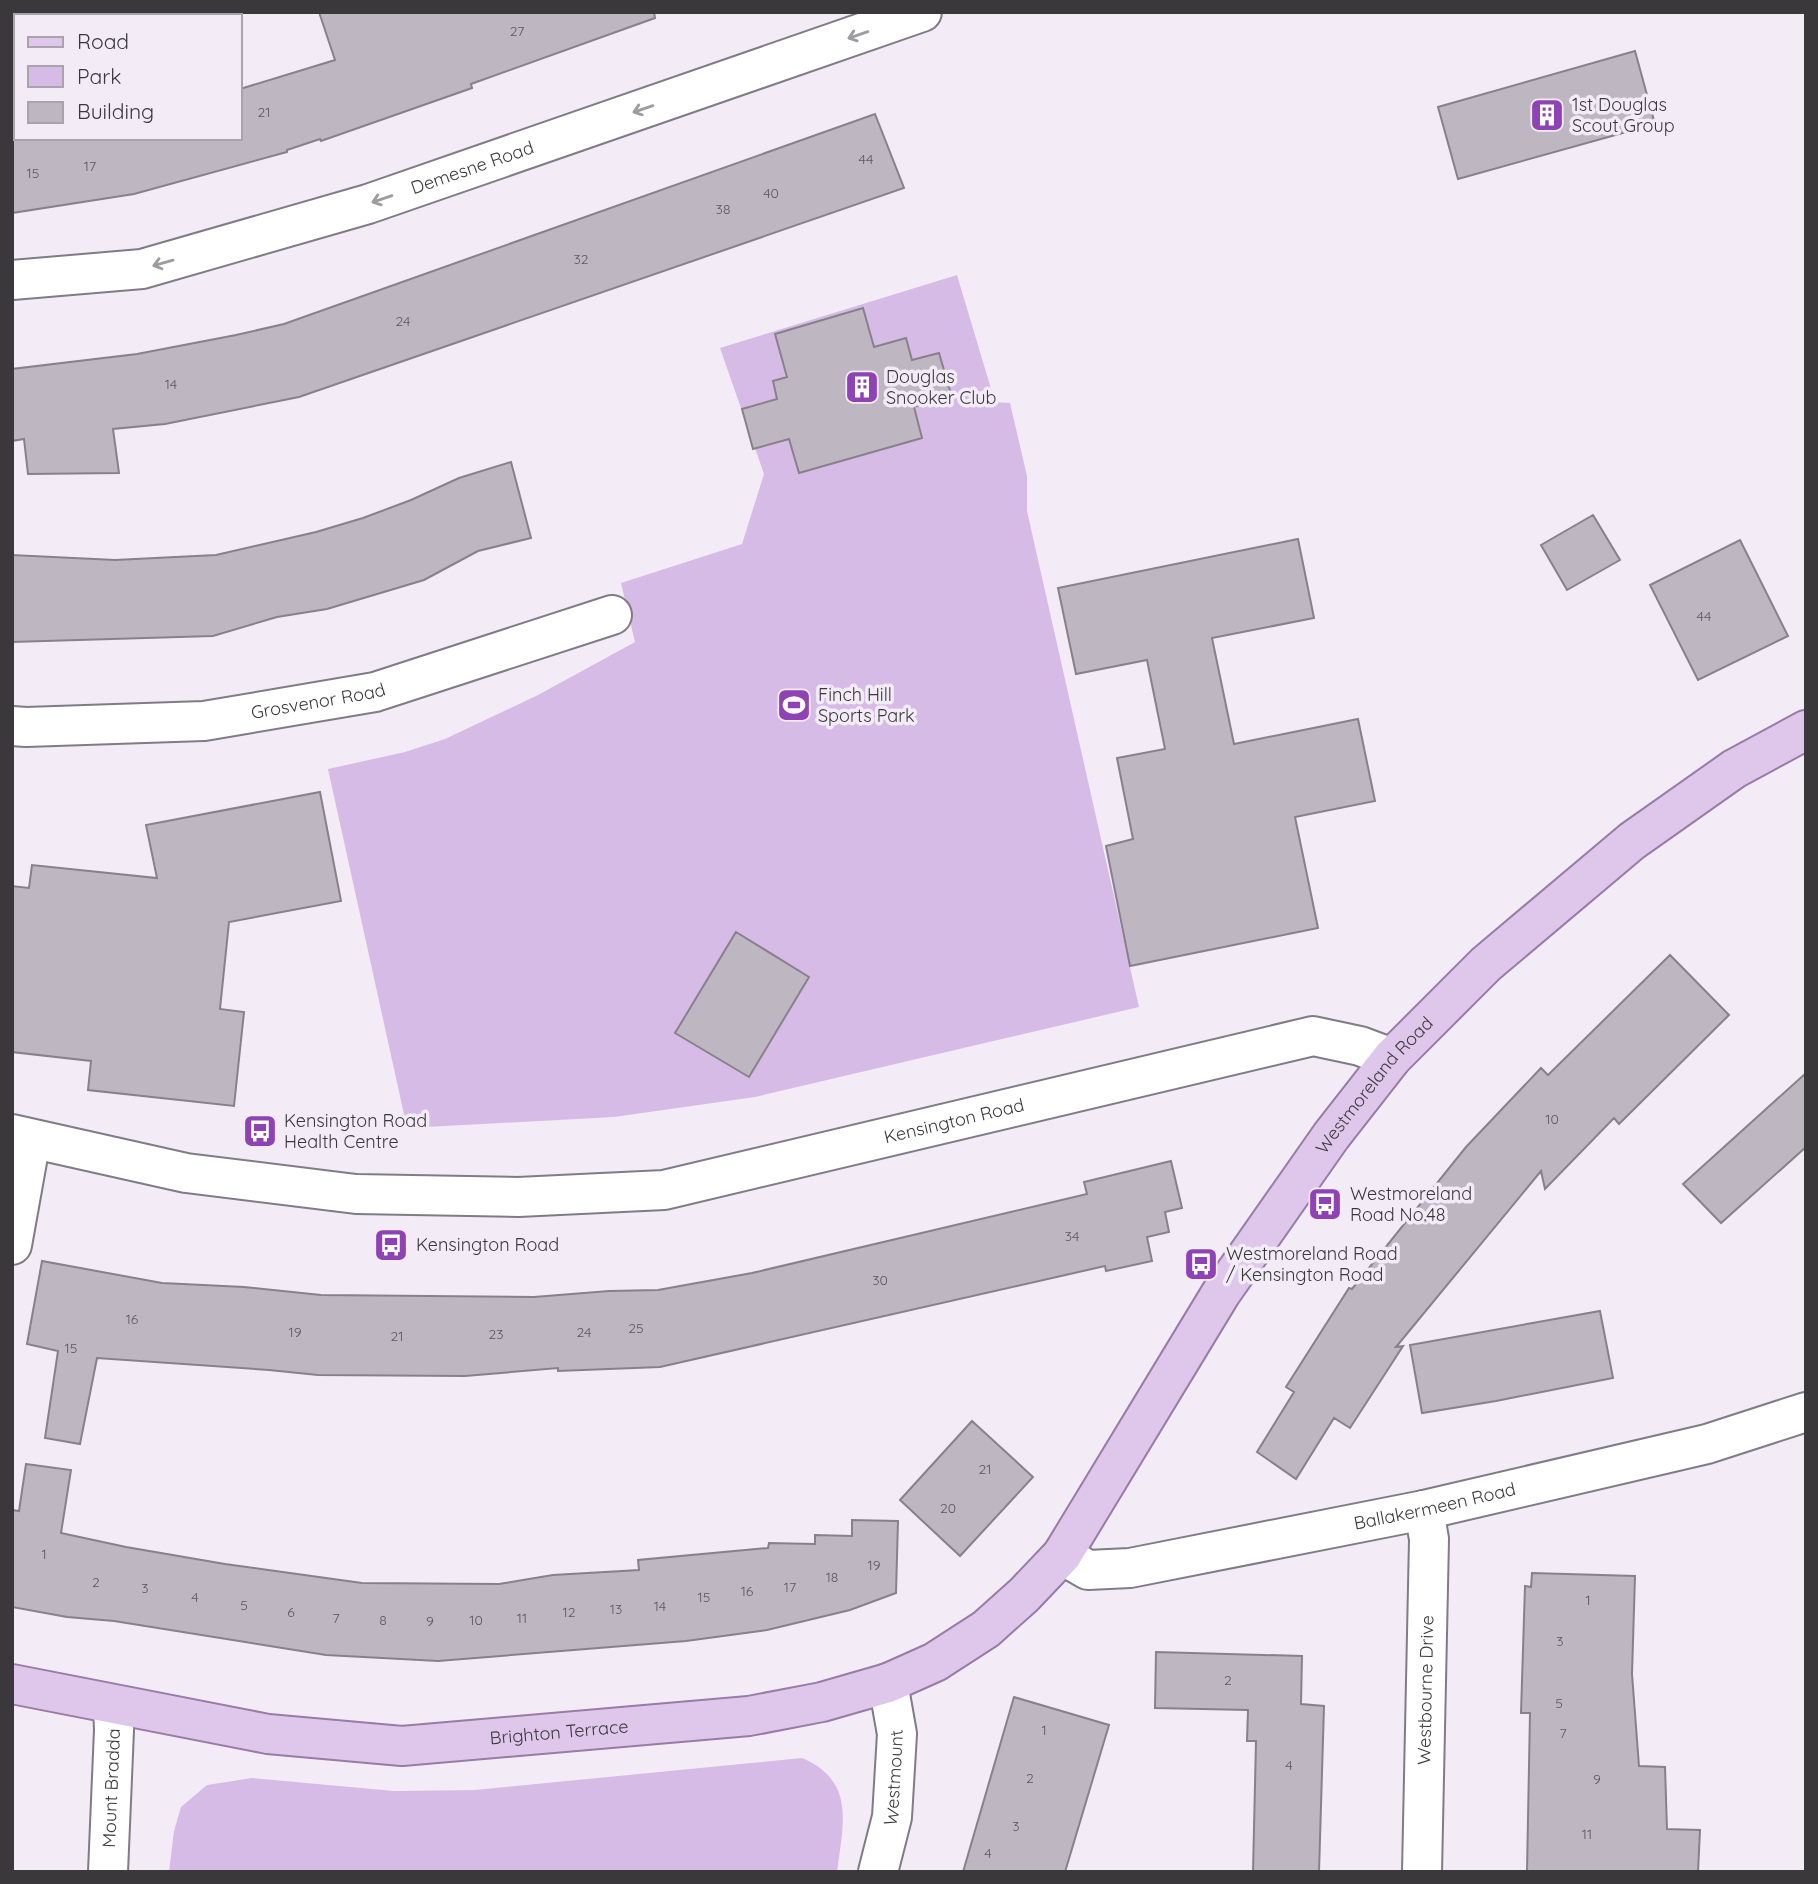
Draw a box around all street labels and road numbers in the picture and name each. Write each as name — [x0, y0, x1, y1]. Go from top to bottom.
street label: Demesne Road — [408, 135, 537, 199]
street label: Grosvenor Road — [249, 677, 388, 724]
street label: Westmoreland Road — [1310, 1012, 1438, 1158]
street label: Kensington Road — [882, 1093, 1026, 1148]
street label: Ballakermeen Road — [1352, 1477, 1518, 1535]
street label: Westbourne Drive — [1412, 1615, 1438, 1765]
street label: Brighton Terrace — [489, 1714, 629, 1749]
street label: Mount Bradda — [97, 1728, 125, 1848]
street label: Westmount — [878, 1728, 908, 1828]

